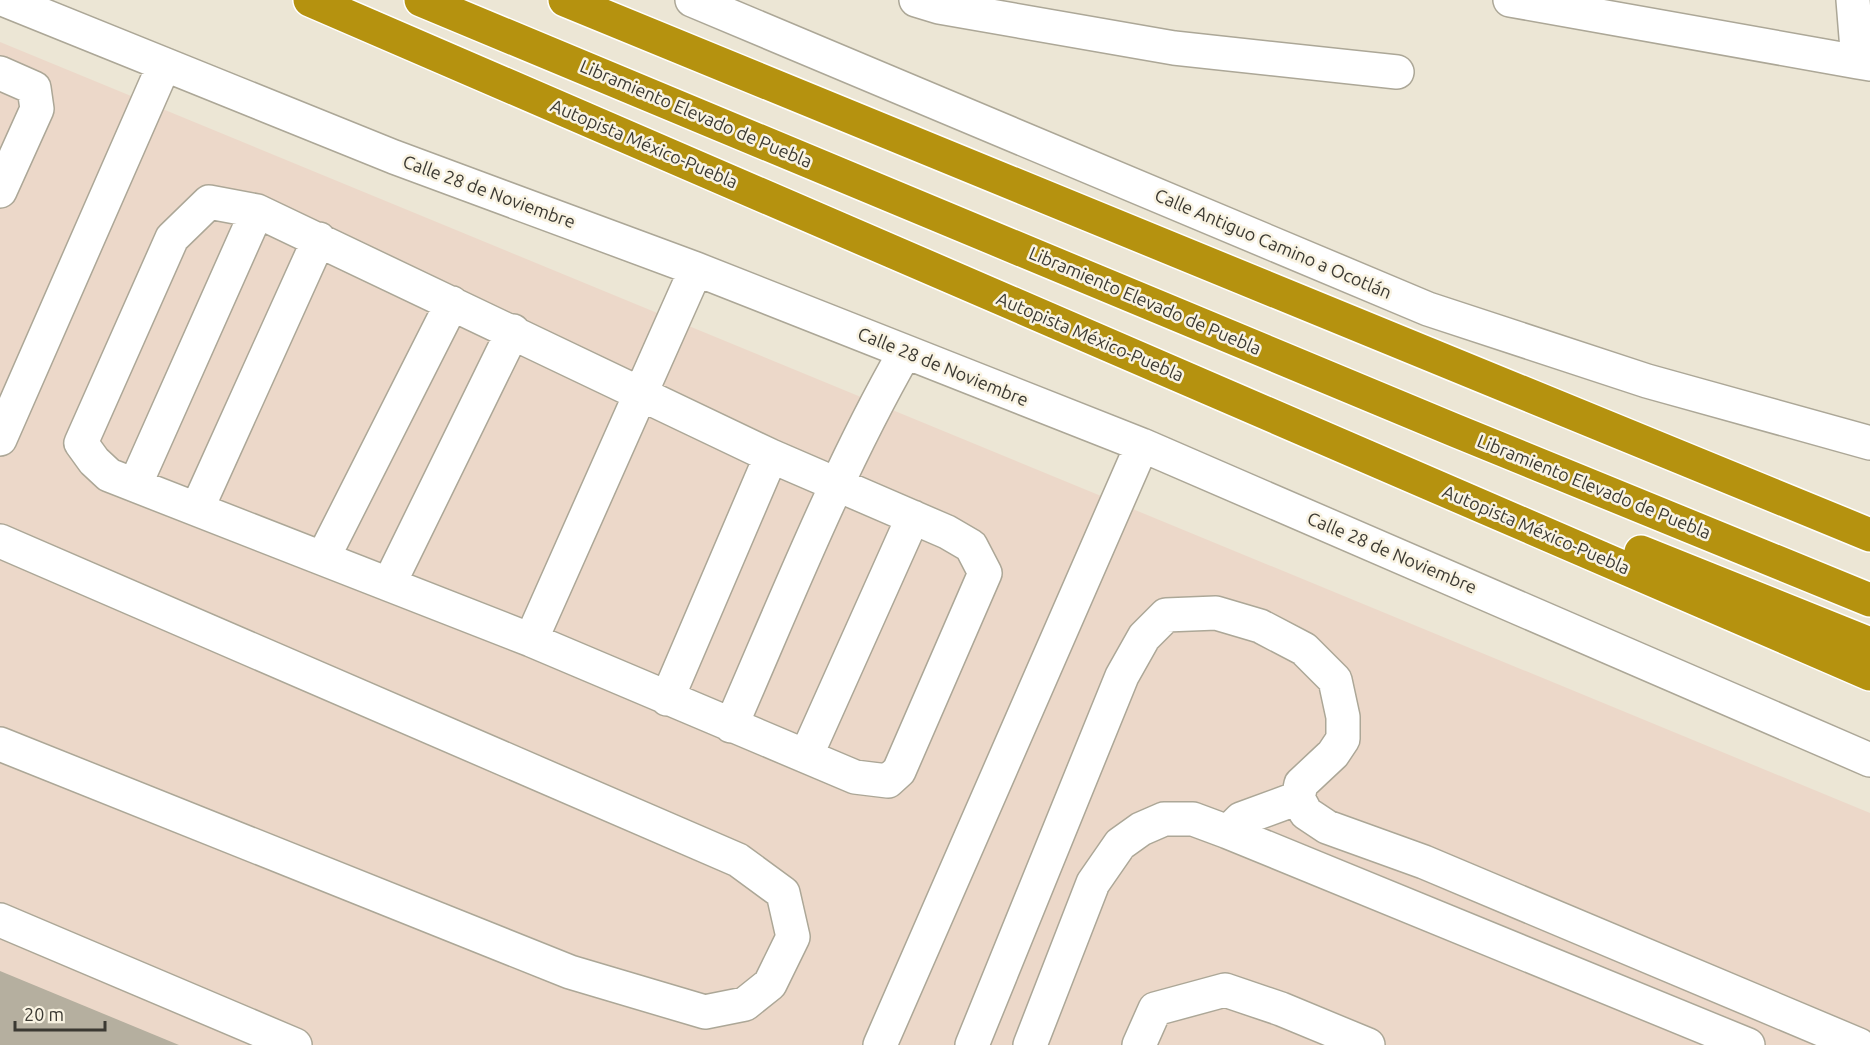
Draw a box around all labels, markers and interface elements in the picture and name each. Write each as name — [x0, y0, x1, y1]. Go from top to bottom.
street label: Libramiento Elevado de Puebla — [577, 55, 815, 171]
street label: Autopista México-Puebla — [548, 95, 741, 192]
street label: Calle 28 de Noviembre — [400, 151, 578, 232]
street label: Calle Antiguo Camino a Ocotlán — [1152, 184, 1395, 302]
street label: Libramiento Elevado de Puebla — [1026, 242, 1264, 358]
street label: Autopista México-Puebla — [994, 288, 1187, 385]
street label: Calle 28 de Noviembre — [855, 323, 1032, 409]
street label: Libramiento Elevado de Puebla — [1475, 430, 1714, 542]
street label: Autopista México-Puebla — [1440, 481, 1633, 578]
street label: Calle 28 de Noviembre — [1305, 507, 1480, 597]
scale bar — [15, 994, 105, 1032]
text: 20 m — [24, 1004, 64, 1024]

